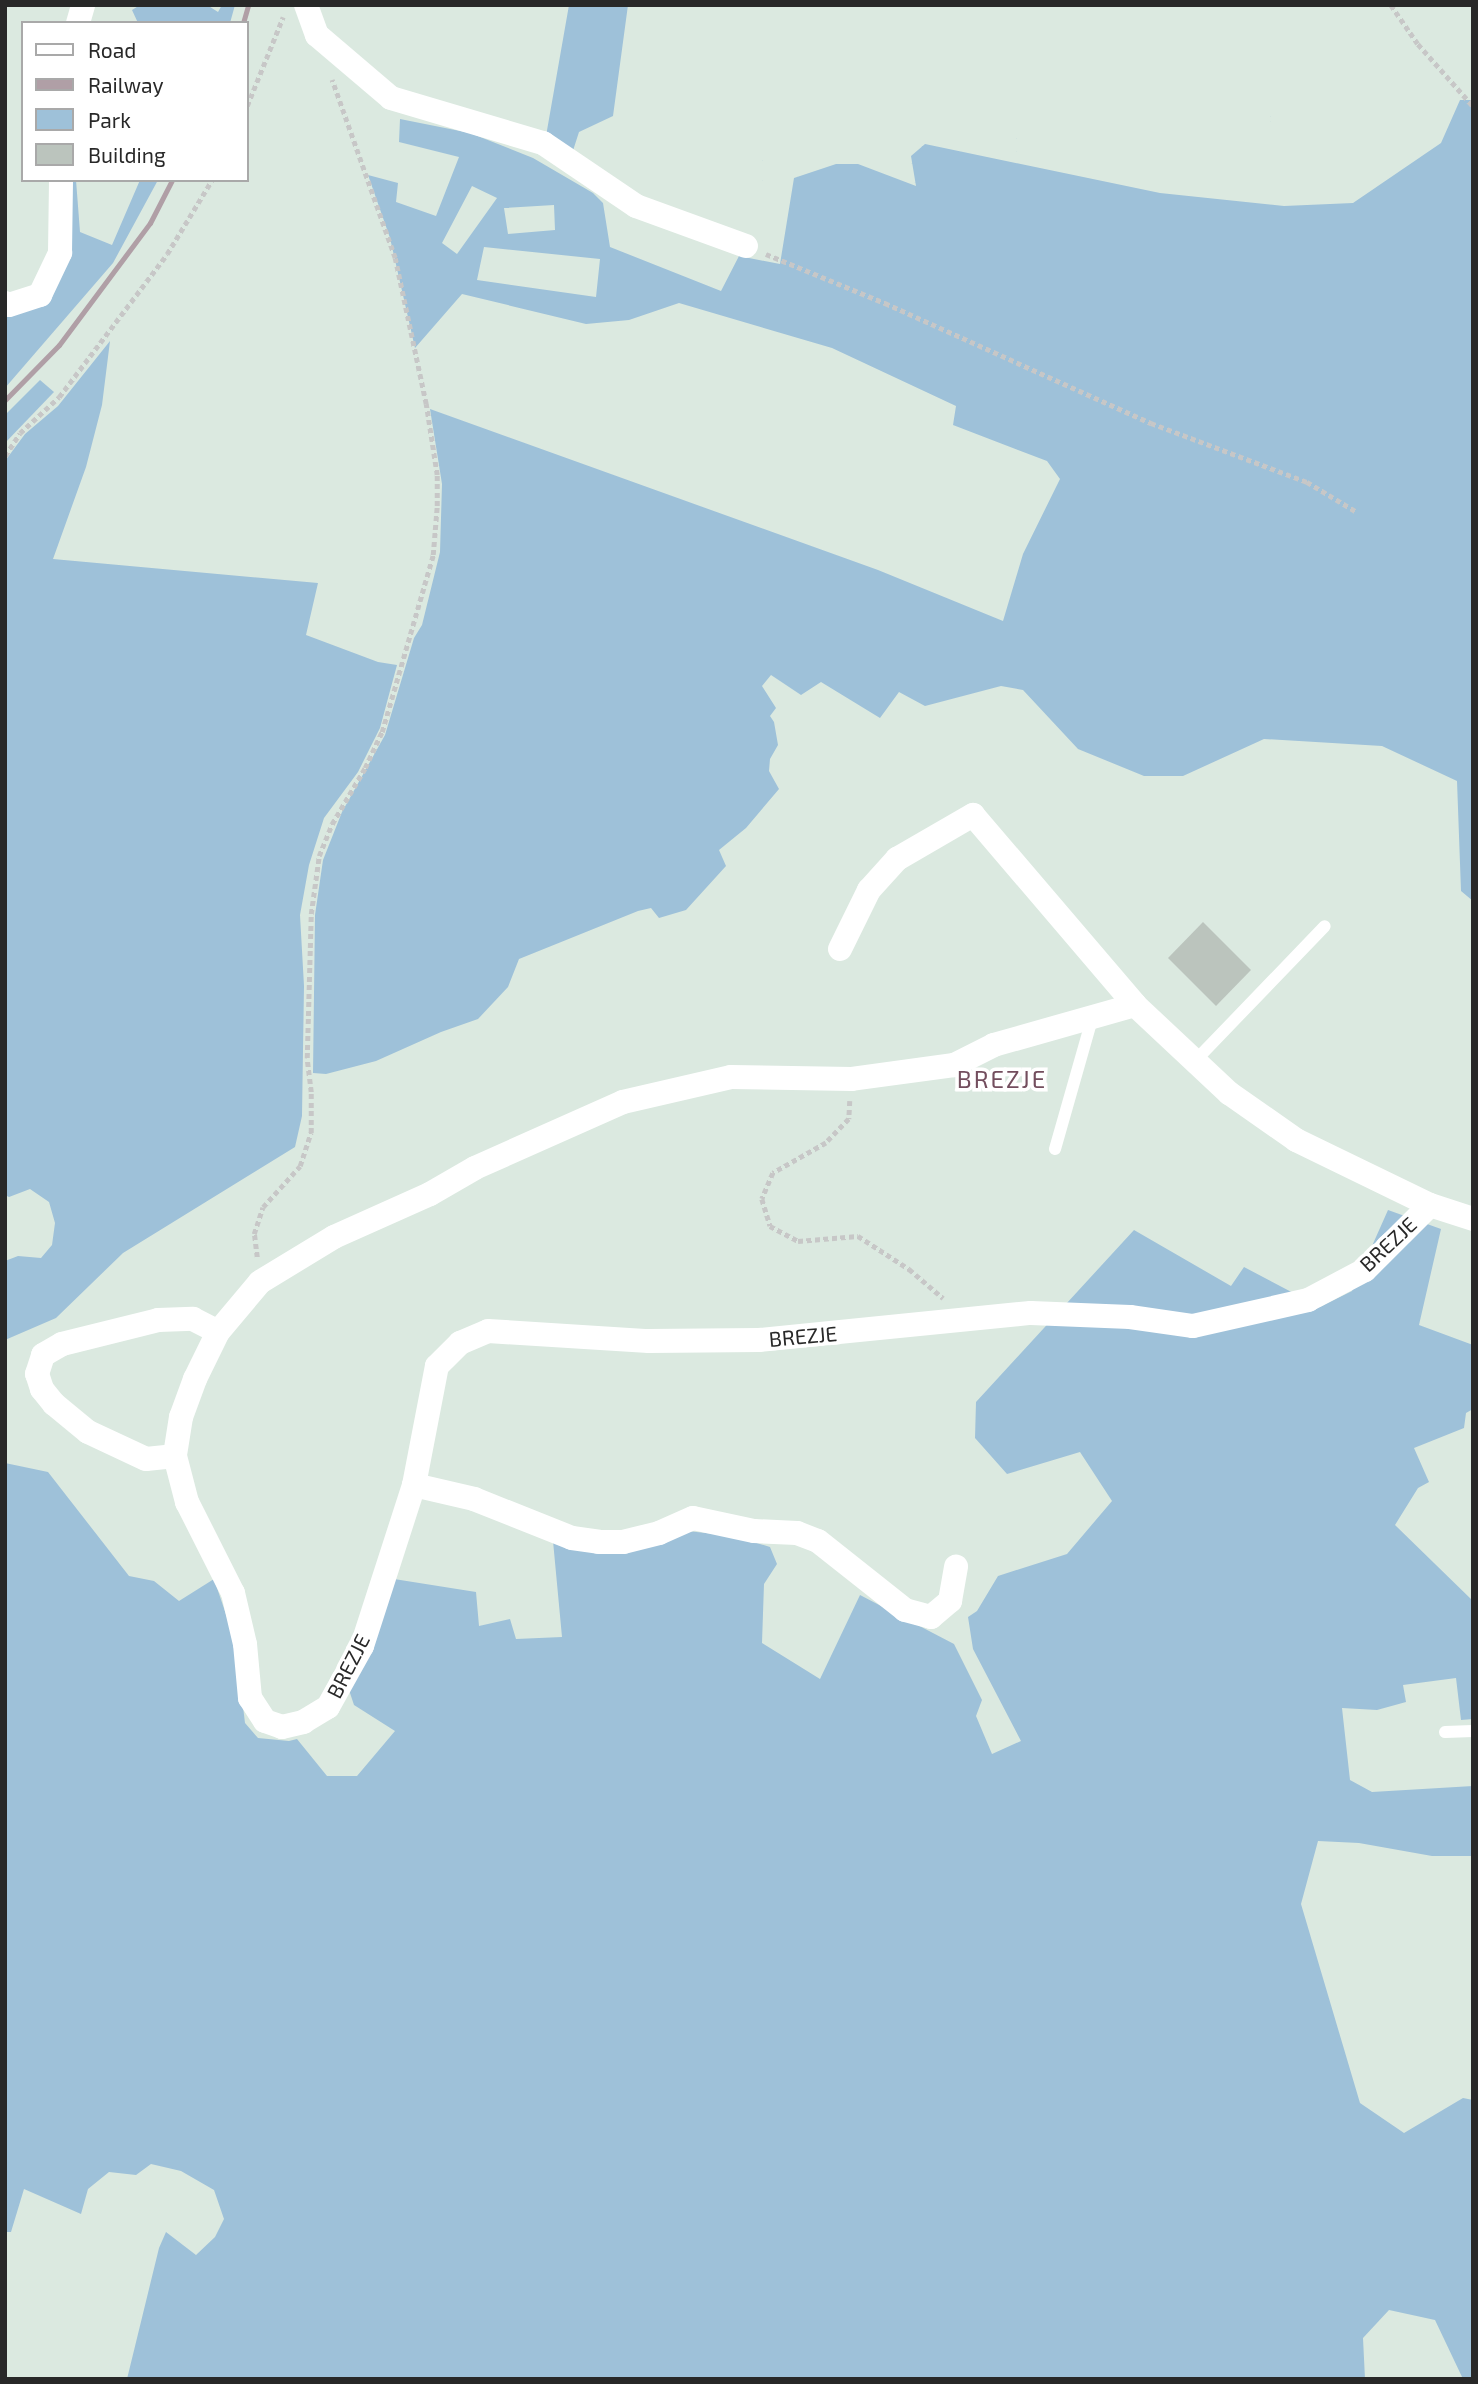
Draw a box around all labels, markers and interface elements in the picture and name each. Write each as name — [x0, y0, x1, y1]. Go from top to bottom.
legend — [21, 21, 248, 182]
text: Road — [88, 37, 136, 62]
text: Railway — [88, 72, 164, 97]
text: Park — [88, 107, 131, 132]
text: Building — [88, 142, 166, 167]
district label: BREZJE — [958, 1065, 1046, 1093]
street label: BREZJE — [1354, 1211, 1422, 1277]
street label: BREZJE — [768, 1320, 838, 1352]
street label: BREZJE — [321, 1630, 375, 1702]

